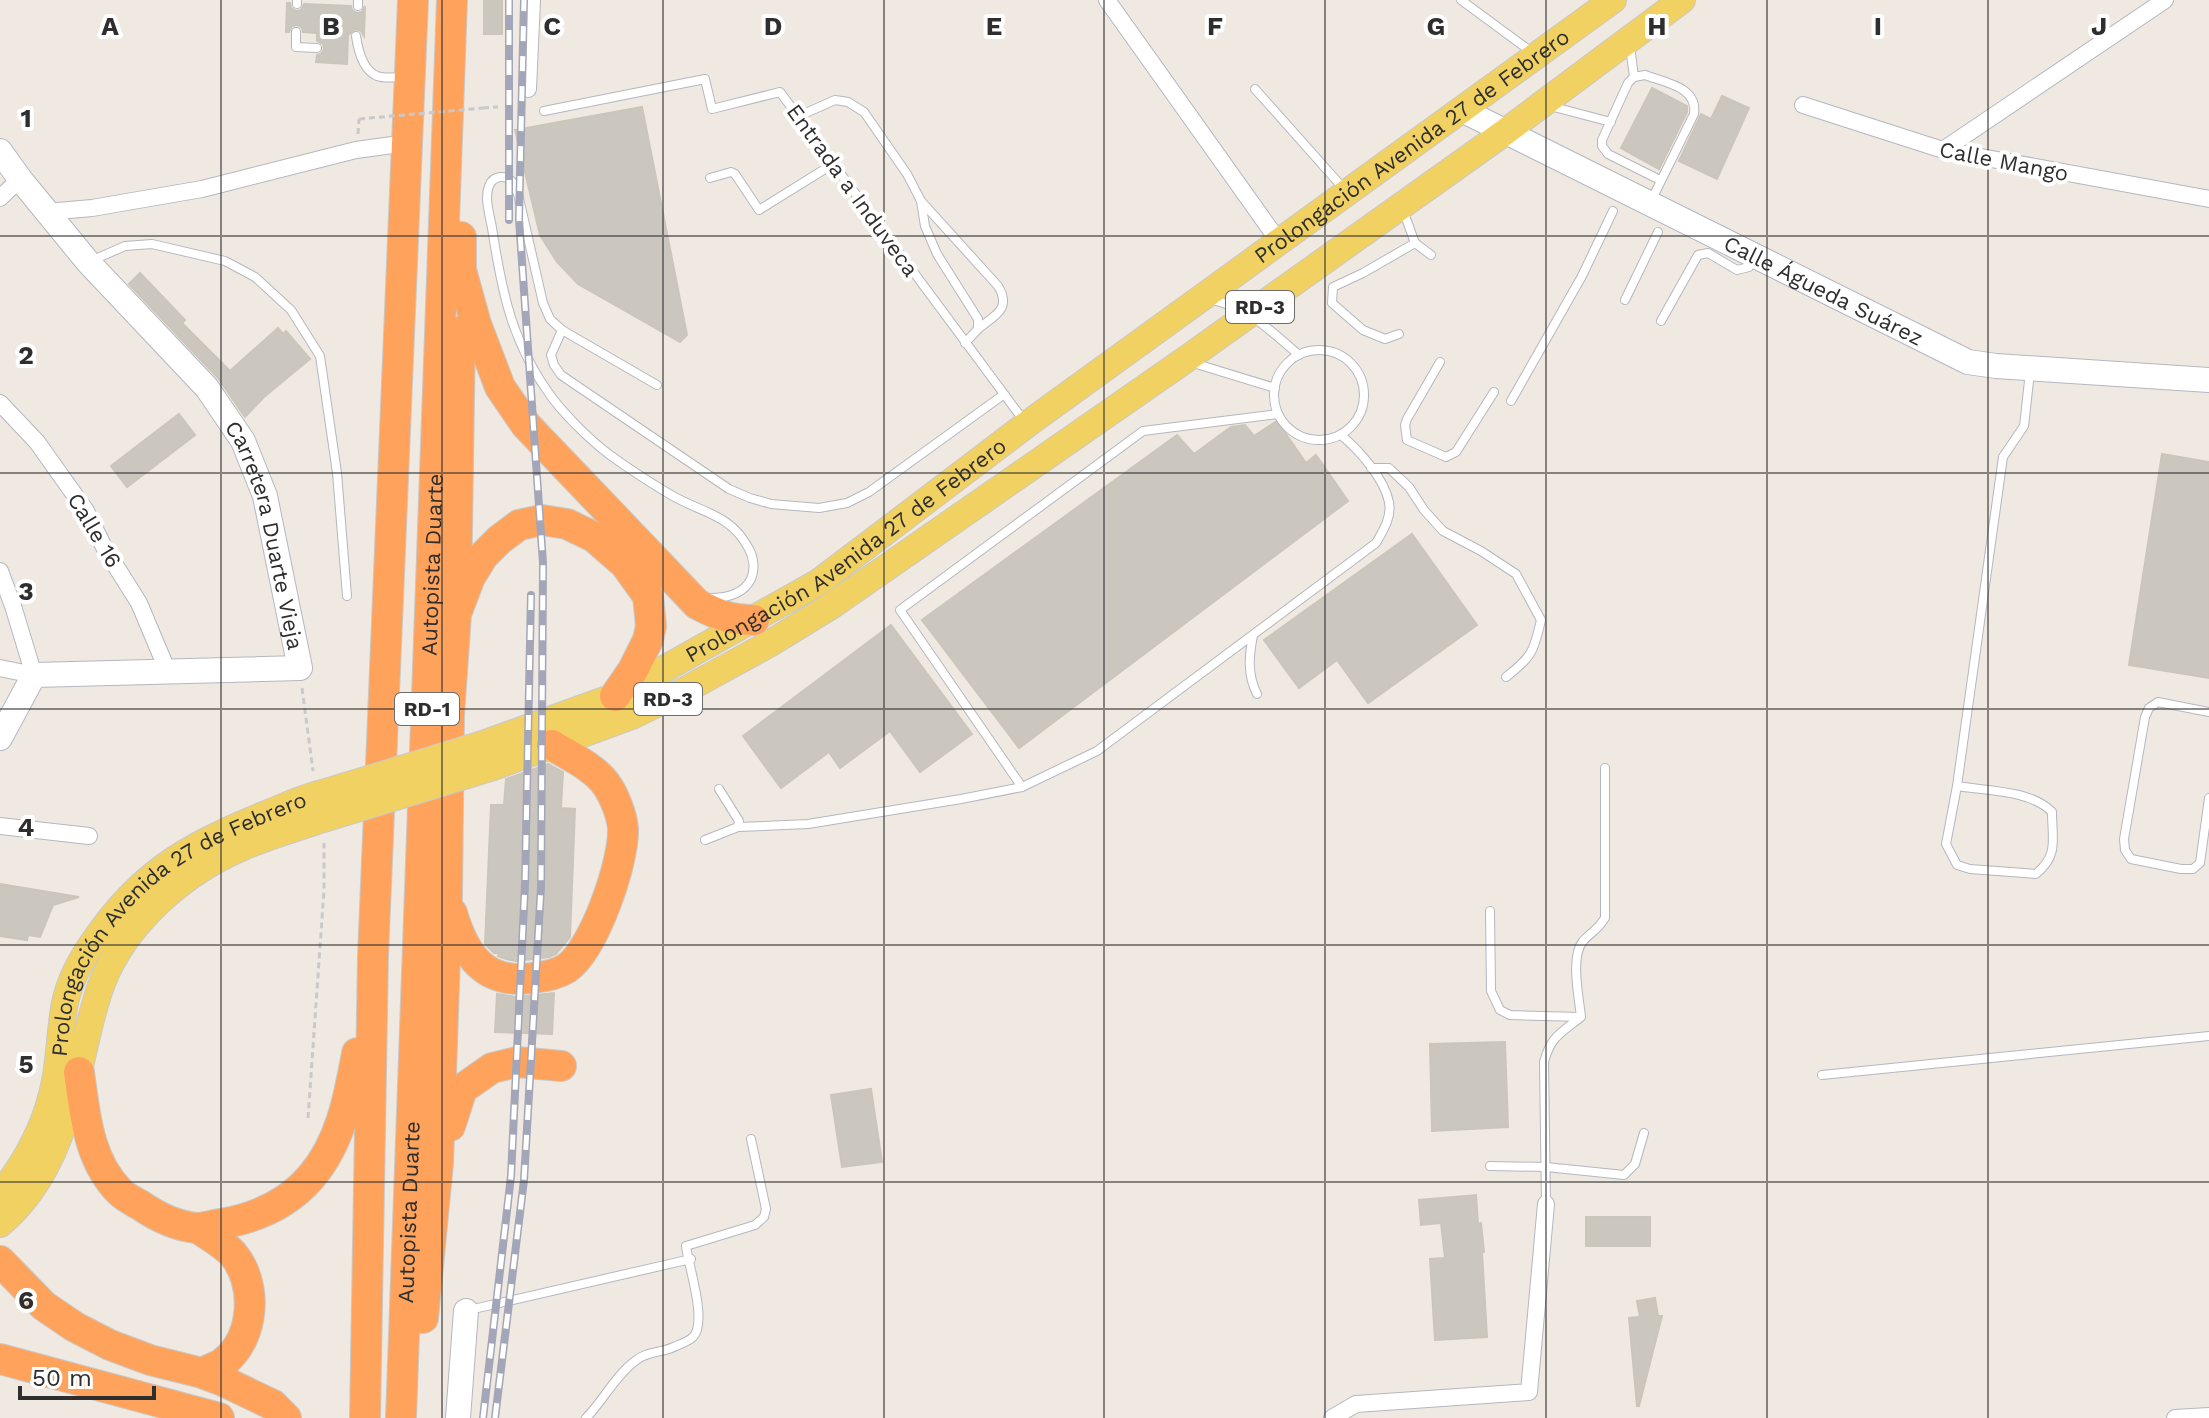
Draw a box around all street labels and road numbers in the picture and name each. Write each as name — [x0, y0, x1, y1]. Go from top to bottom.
street label: Prolongación Avenida 27 de Febrero — [1249, 24, 1574, 269]
street label: Entrada a Induveca — [782, 99, 923, 281]
street label: Calle Mango — [1937, 137, 2071, 186]
street label: Calle Águeda Suárez — [1720, 230, 1927, 351]
road number: RD-3 — [1226, 291, 1294, 323]
street label: Carretera Duarte Vieja — [220, 416, 308, 652]
street label: Prolongación Avenida 27 de Febrero — [681, 433, 1011, 668]
street label: Autopista Duarte — [416, 473, 448, 656]
street label: Calle 16 — [63, 488, 127, 572]
road number: RD-3 — [634, 683, 702, 715]
road number: RD-1 — [395, 693, 459, 725]
street label: Prolongación Avenida 27 de Febrero — [47, 787, 310, 1058]
street label: Autopista Duarte — [393, 1121, 425, 1304]

